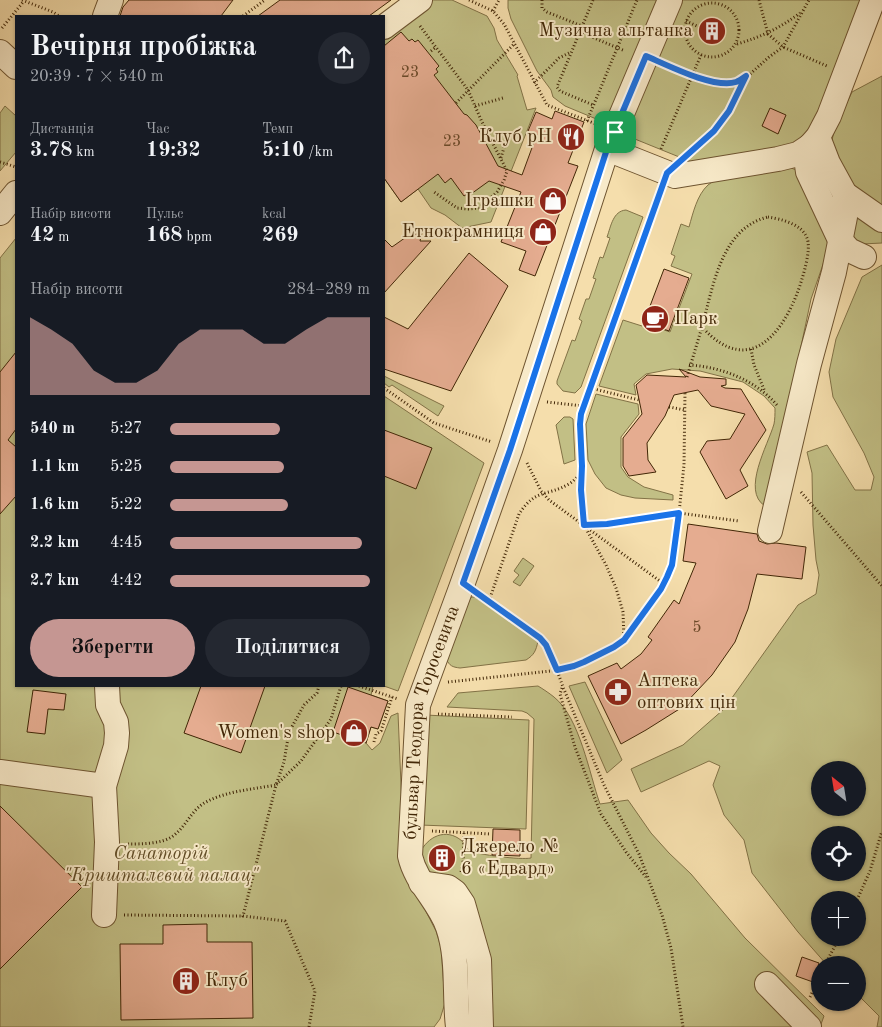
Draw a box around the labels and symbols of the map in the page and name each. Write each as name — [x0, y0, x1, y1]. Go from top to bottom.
building icon: Музична альтанка — [697, 16, 727, 46]
place label: Музична альтанка — [538, 22, 694, 41]
house number: 23 — [401, 65, 419, 81]
pin — [594, 111, 636, 153]
restaurant icon: Клуб pH — [556, 122, 586, 152]
place label: Клуб pH — [479, 128, 552, 147]
house number: 23 — [443, 134, 461, 150]
shop icon: Іграшки — [538, 186, 568, 216]
place label: Іграшки — [465, 192, 534, 211]
shop icon: Етнокрамниця — [528, 217, 558, 247]
place label: Етнокрамниця — [401, 223, 524, 242]
cafe icon: Парк — [640, 304, 670, 334]
place label: Парк — [674, 310, 718, 329]
street label: бульвар Теодора Торосевича — [401, 602, 463, 840]
house number: 5 — [692, 620, 702, 636]
place label: Аптека оптових цін — [637, 672, 736, 713]
pharmacy icon: Аптека оптових цін — [603, 677, 633, 707]
shop icon: Women's shop — [339, 718, 369, 748]
place label: Women's shop — [217, 724, 335, 743]
north arrow — [811, 761, 866, 816]
place label: Джерело № 6 «Едвард» — [461, 838, 561, 879]
building icon: Джерело № 6 «Едвард» — [427, 843, 457, 873]
park label: Санаторій "Кришталевий палац" — [63, 845, 259, 886]
building icon: Клуб — [171, 966, 201, 996]
place label: Клуб — [205, 972, 248, 991]

